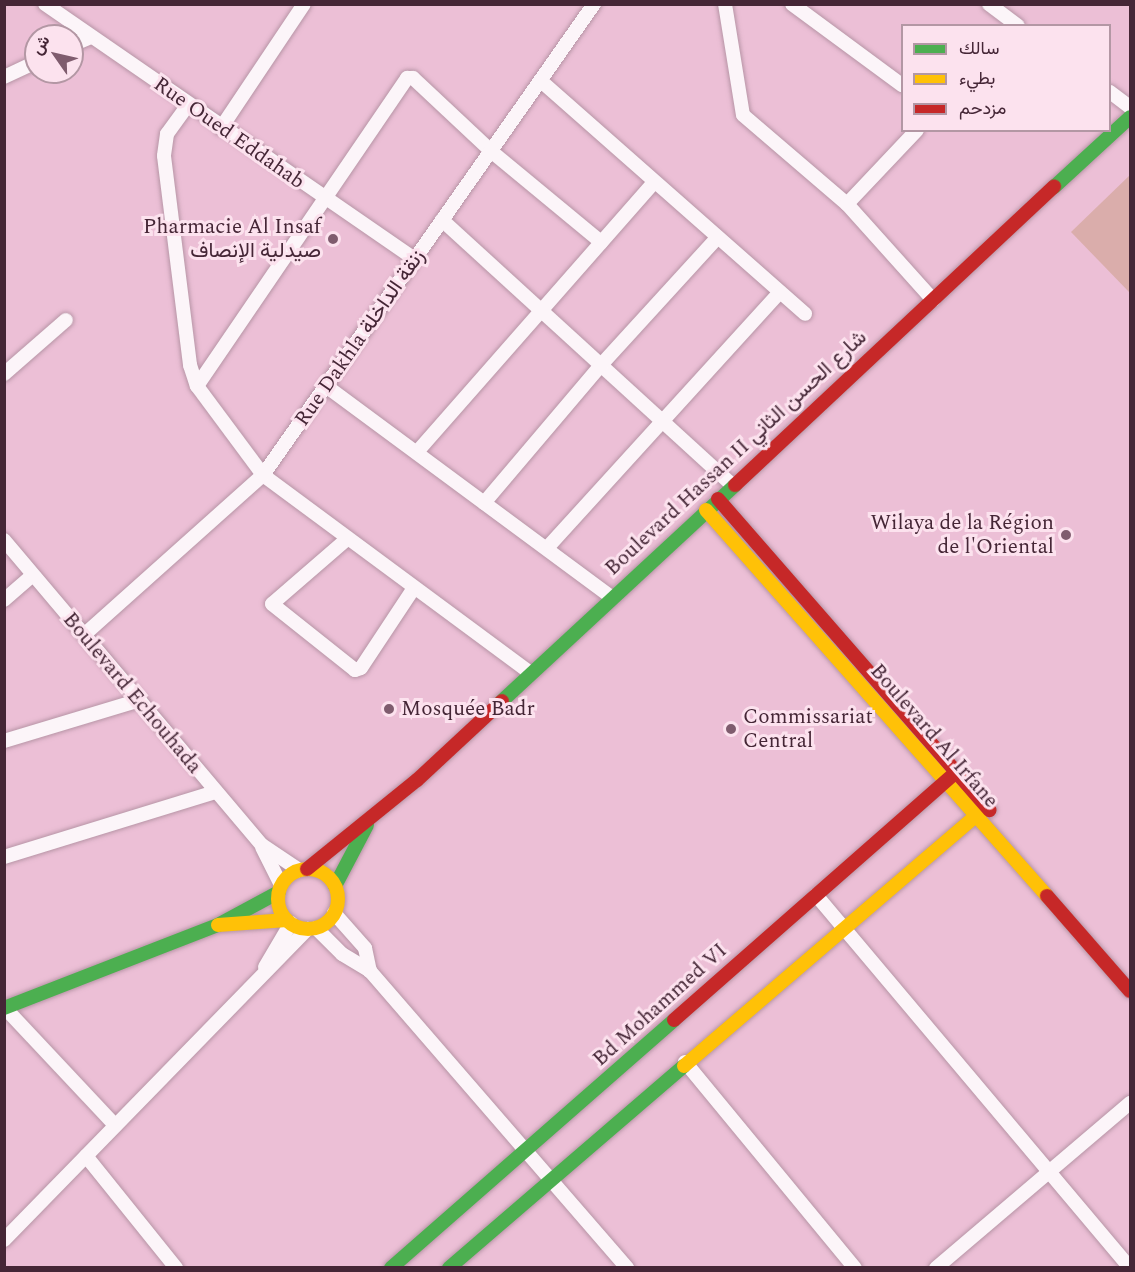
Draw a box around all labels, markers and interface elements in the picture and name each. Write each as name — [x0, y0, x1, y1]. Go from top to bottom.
north arrow — [24, 24, 84, 84]
legend — [901, 24, 1111, 132]
text: ش — [25, 30, 56, 60]
text: سالك — [959, 35, 999, 62]
text: بطيء — [959, 65, 995, 92]
street label: Rue Oued Eddahab — [149, 72, 309, 194]
text: مزدحم — [959, 95, 1006, 122]
place label: Pharmacie Al Insaf صيدلية الإنصاف — [143, 214, 321, 264]
marker: Pharmacie Al Insaf صيدلية الإنصاف — [326, 232, 340, 246]
street label: Rue Dakhla زنقة الداخلة — [289, 245, 431, 431]
street label: Boulevard Hassan II شارع الحسن الثاني — [600, 325, 872, 581]
place label: Wilaya de la Région de l'Oriental — [871, 510, 1054, 560]
marker: Wilaya de la Région de l'Oriental — [1059, 528, 1073, 542]
street label: Boulevard Echouhada — [57, 607, 207, 779]
street label: Boulevard Al Irfane — [865, 659, 1003, 813]
place label: Mosquée Badr — [401, 696, 535, 722]
marker: Mosquée Badr — [382, 702, 396, 716]
place label: Commissariat Central — [743, 704, 873, 754]
marker: Commissariat Central — [724, 722, 738, 736]
street label: Bd Mohammed VI — [588, 938, 732, 1072]

